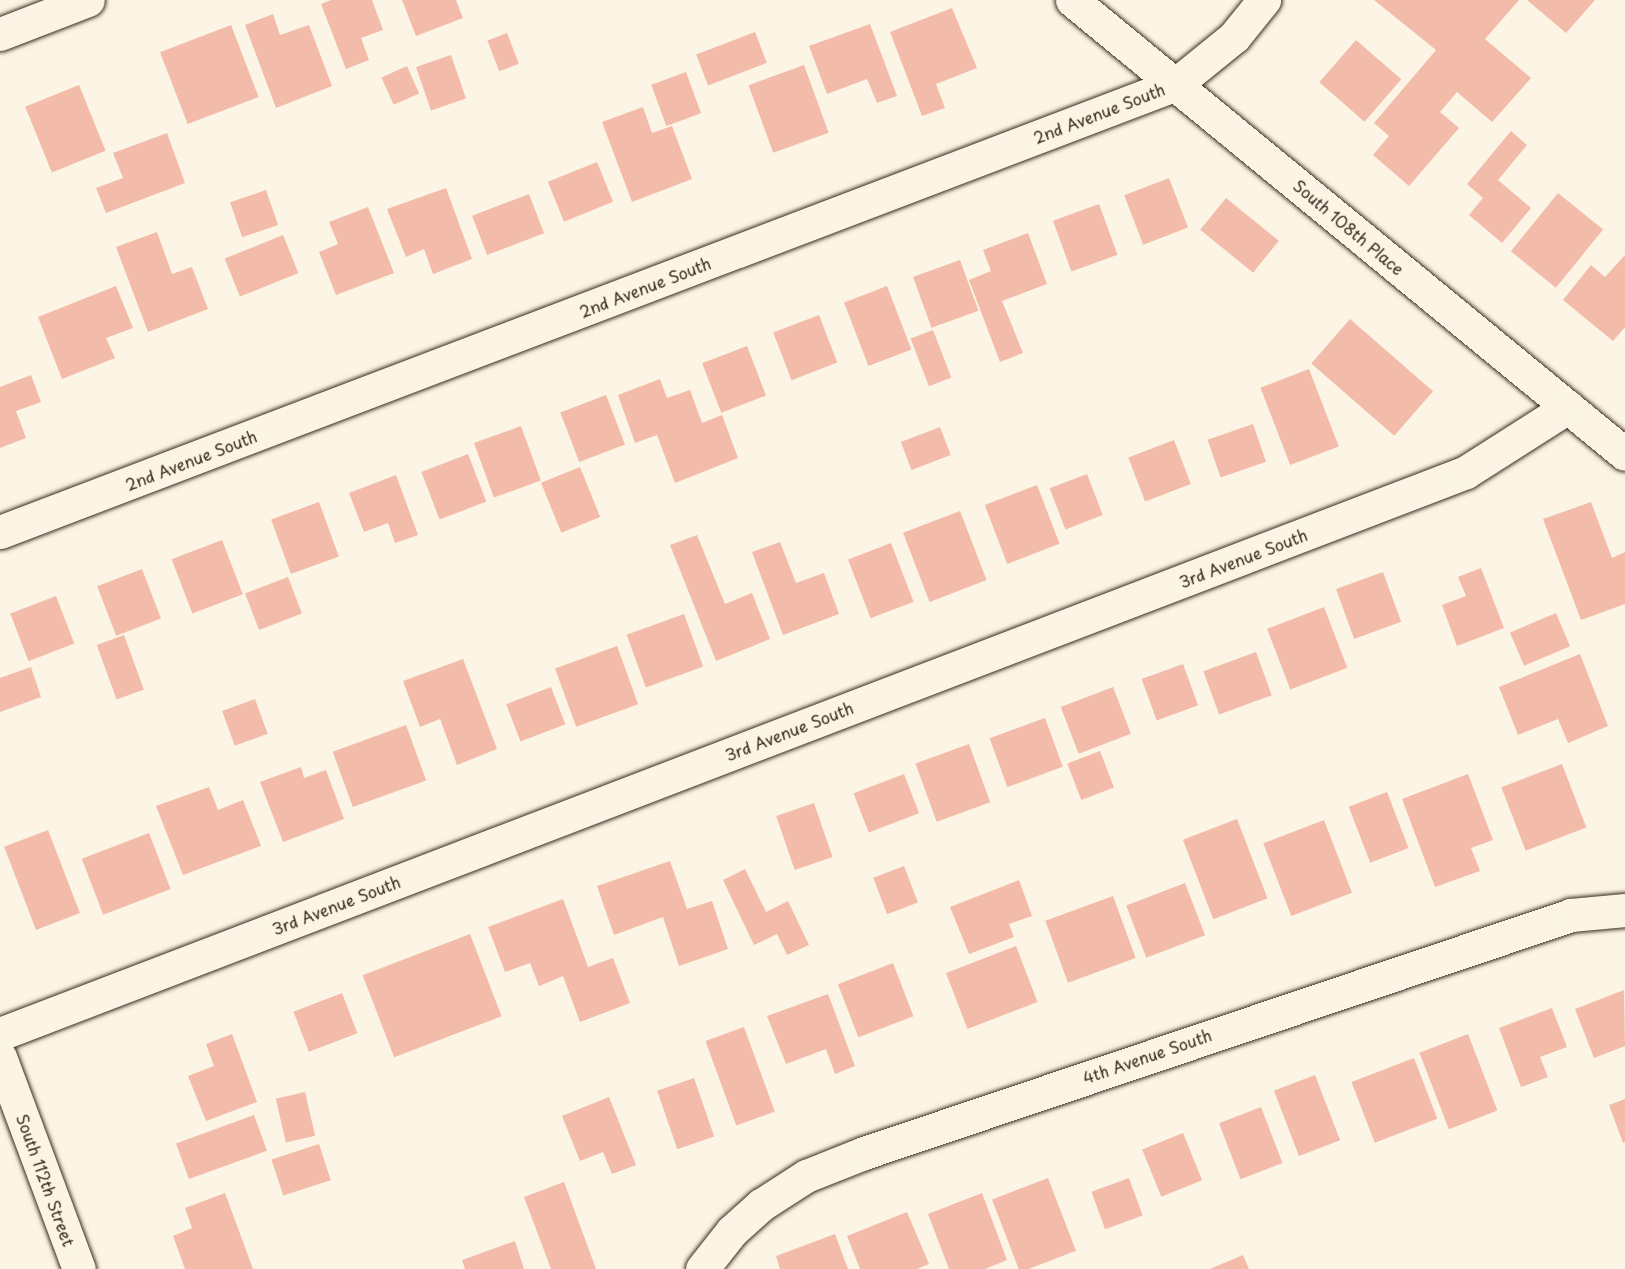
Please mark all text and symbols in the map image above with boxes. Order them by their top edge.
street label: 2nd Avenue South [1030,79,1168,147]
street label: South 108th Place [1289,175,1409,279]
street label: 2nd Avenue South [576,253,714,321]
street label: 2nd Avenue South [122,426,260,494]
street label: 3rd Avenue South [1176,525,1310,591]
street label: 3rd Avenue South [722,698,856,764]
street label: 3rd Avenue South [269,872,403,938]
street label: 4th Avenue South [1080,1025,1214,1087]
street label: South 112th Street [13,1110,79,1250]

